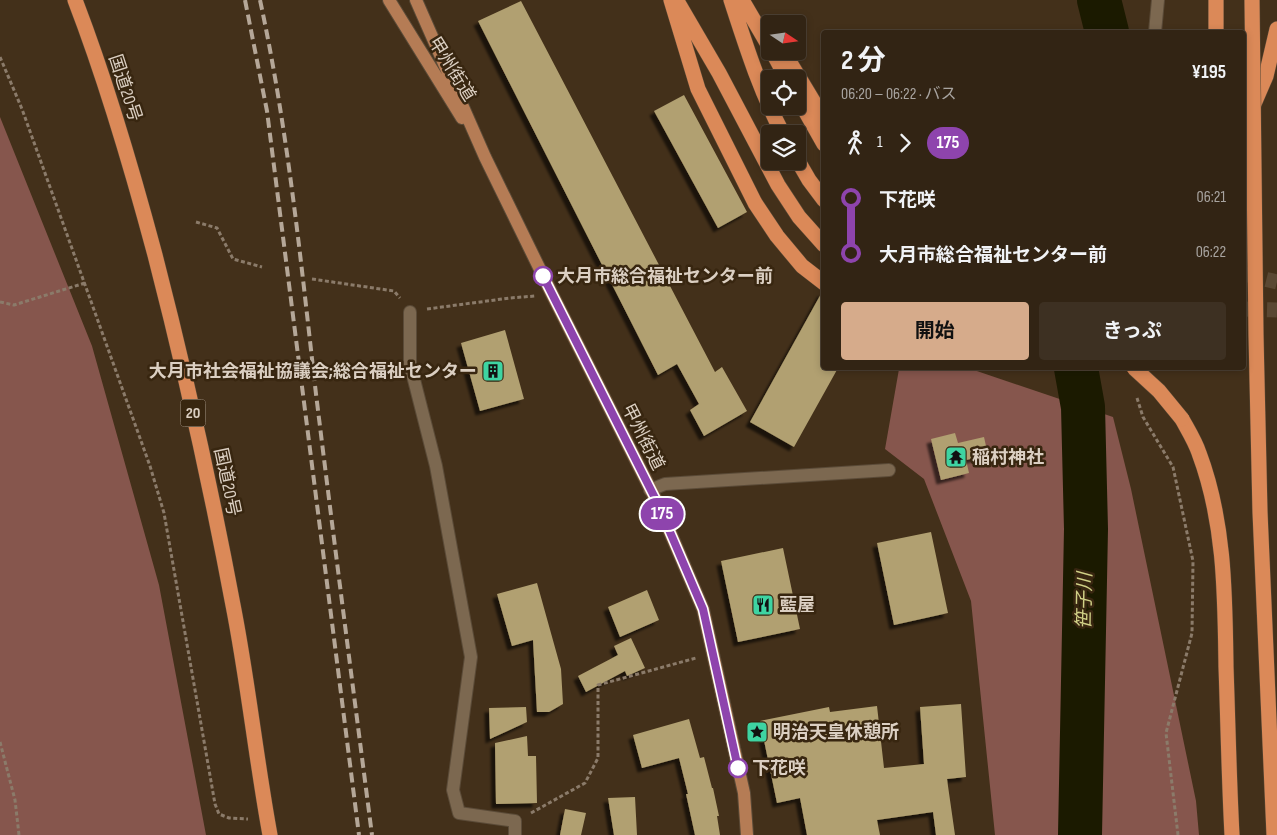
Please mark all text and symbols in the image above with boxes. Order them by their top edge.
north arrow [761,15,806,60]
map controls [761,15,806,170]
street label: 甲州街道 [424,33,480,105]
text: 2 分 [841,44,886,77]
street label: 国道20号 [104,52,146,124]
text: ¥195 [1191,61,1226,84]
button: locate [761,70,806,115]
text: 06:20 – 06:22 · バス [841,85,957,104]
button: layers [761,125,806,170]
icon: walk [841,129,869,157]
icon: forward [891,129,919,157]
text: 175 [937,132,959,153]
text: 1 [877,133,883,152]
text: 06:21 [1197,188,1226,207]
text: 下花咲 [879,189,936,212]
text: 06:22 [1196,243,1226,262]
text: 大月市総合福祉センター前 [879,244,1107,267]
marker: 大月市総合福祉センター前 [533,266,553,286]
place label: 大月市総合福祉センター前 [557,266,773,287]
button: 開始 [841,302,1029,360]
button: きっぷ [1039,302,1226,360]
building icon: 大月市社会福祉協議会;総合福祉センター [481,359,505,383]
place label: 大月市社会福祉協議会;総合福祉センター [149,361,477,382]
road number: 20 [180,399,206,426]
street label: 甲州街道 [617,400,669,474]
temple icon: 稲村神社 [944,445,968,469]
street label: 国道20号 [210,446,244,518]
place label: 稲村神社 [972,447,1044,468]
line badge: 175 [633,498,691,530]
text: 175 [651,503,673,524]
water label: 笹子川 [1073,570,1097,630]
restaurant icon: 藍屋 [751,593,775,617]
place label: 藍屋 [779,595,815,616]
place icon: 明治天皇休憩所 [745,720,769,744]
place label: 明治天皇休憩所 [773,722,899,743]
marker: 下花咲 [728,758,748,778]
place label: 下花咲 [752,758,806,779]

